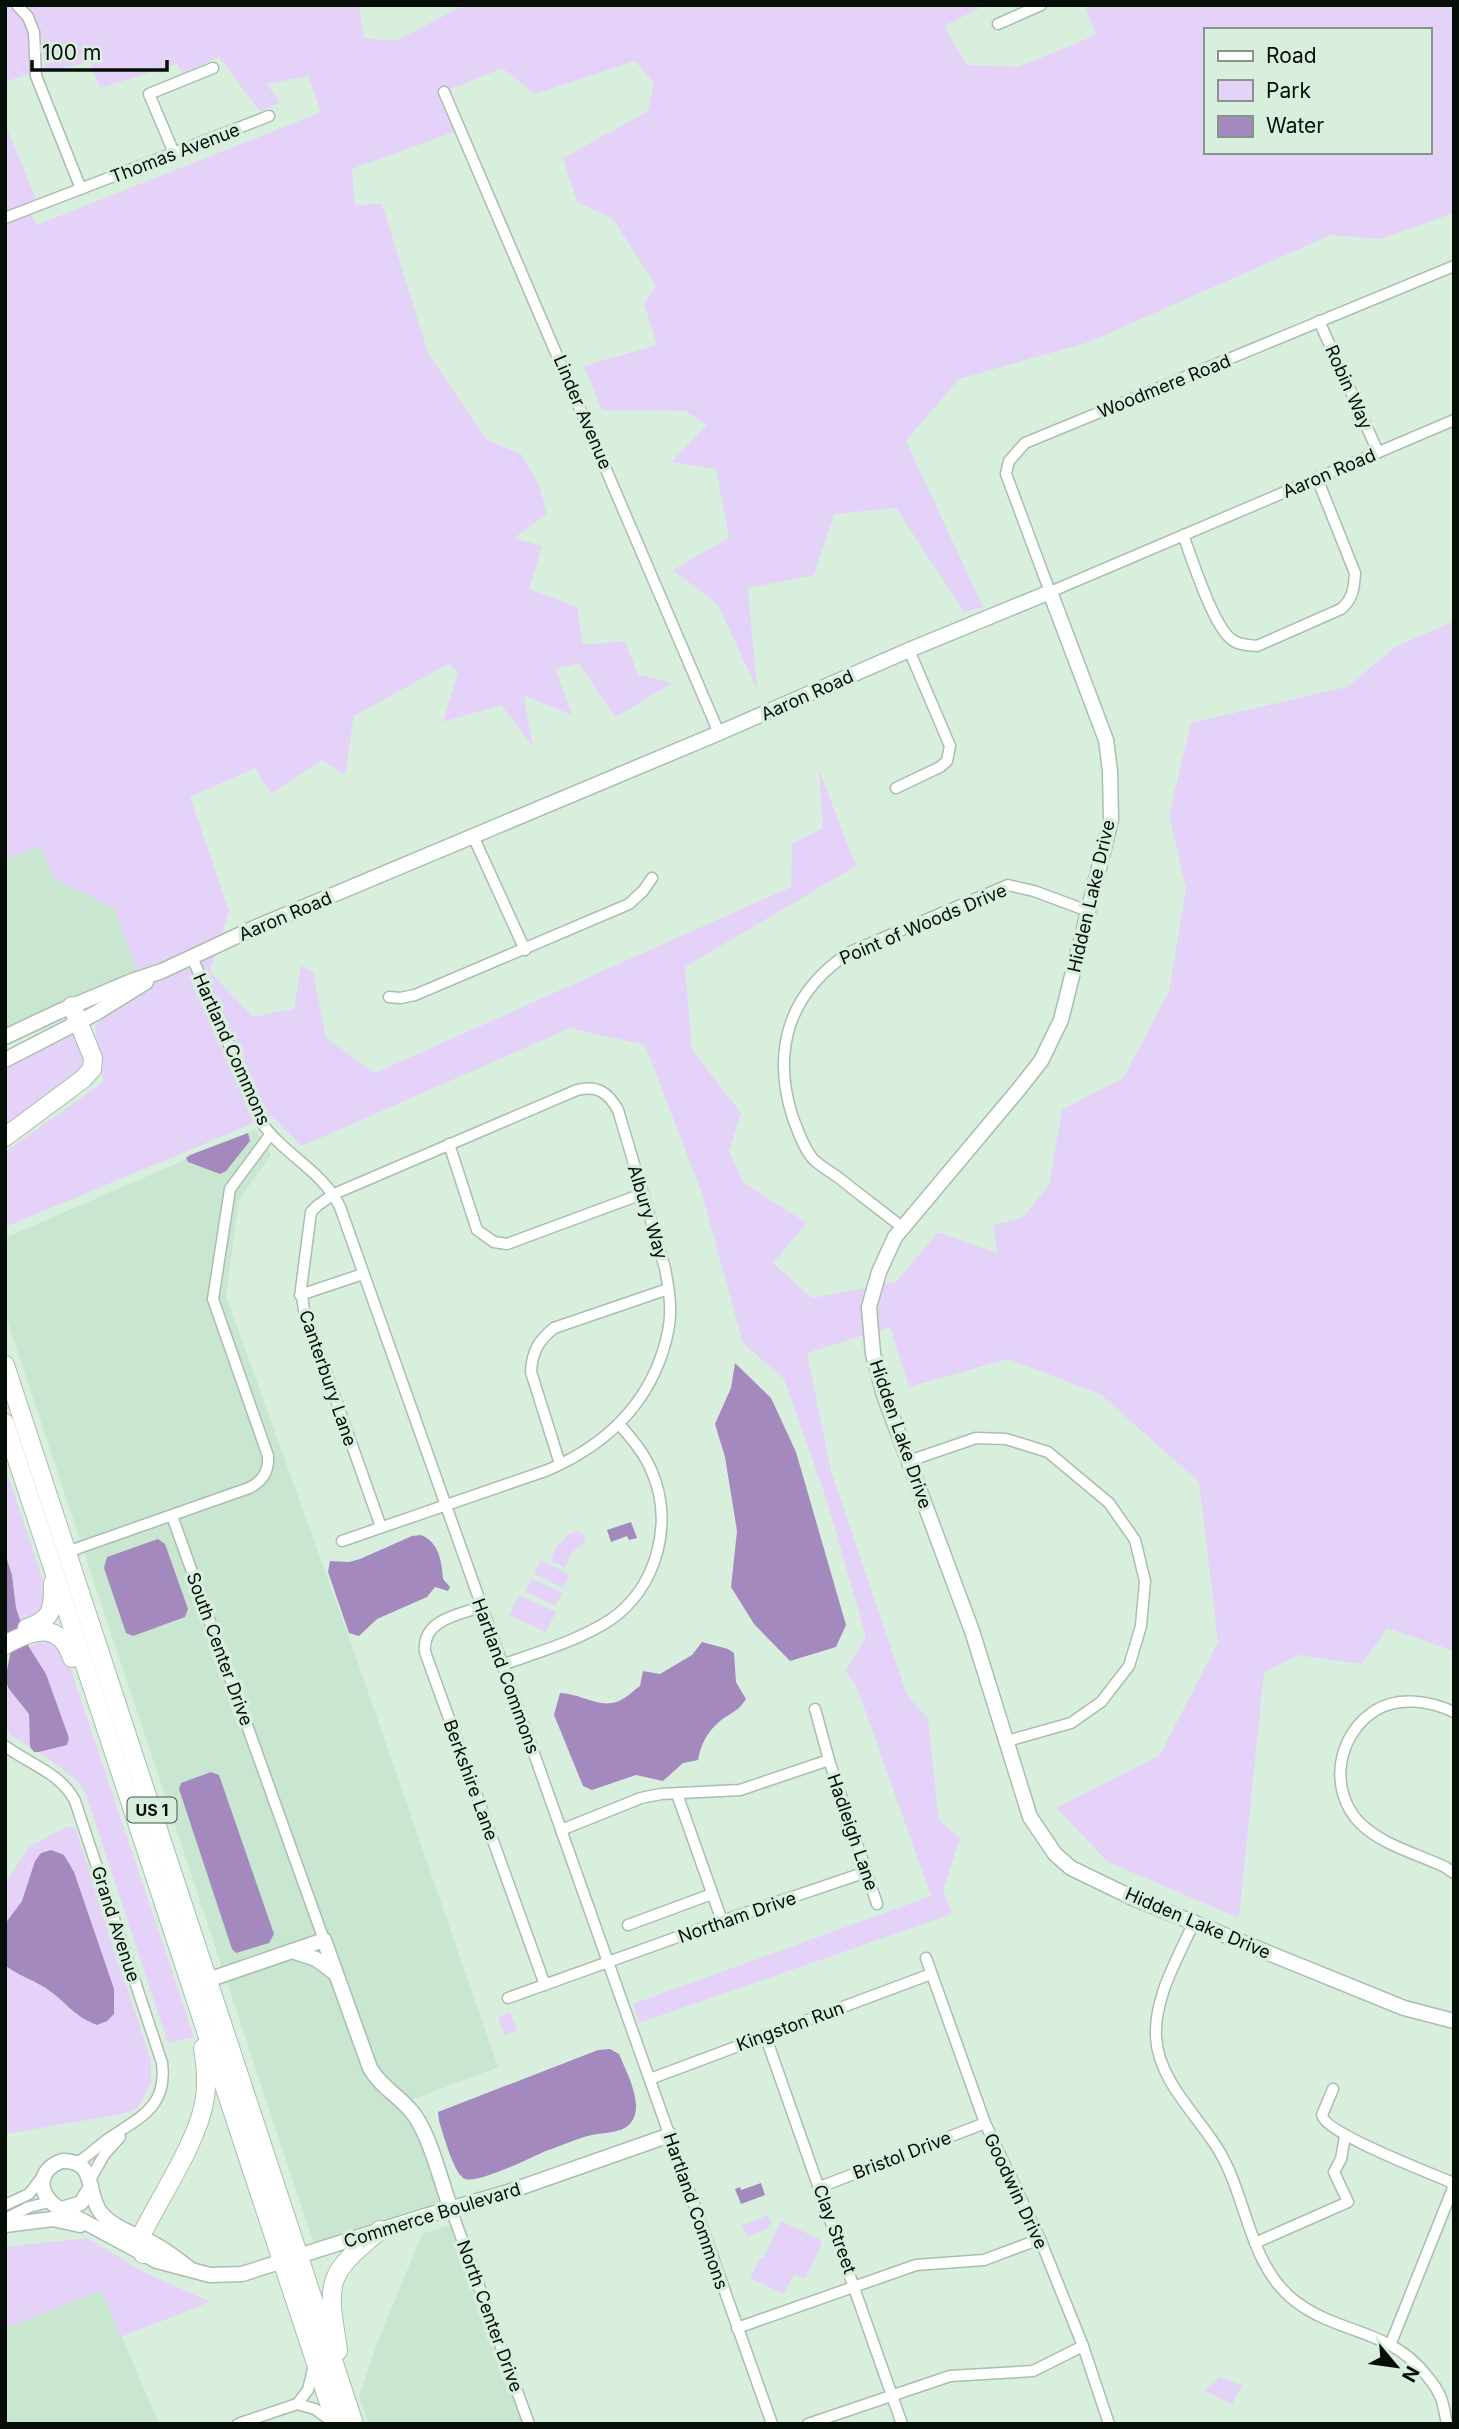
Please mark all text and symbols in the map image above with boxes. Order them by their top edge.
scale bar [32,28,166,72]
legend [1204,28,1431,154]
text: 100 m [42,40,101,65]
text: Road [1266,43,1317,68]
text: Park [1266,78,1311,103]
text: Water [1266,113,1324,138]
street label: Thomas Avenue [107,119,243,187]
street label: Robin Way [1321,342,1377,432]
street label: Woodmere Road [1095,350,1233,422]
street label: Linder Avenue [550,352,616,472]
street label: Aaron Road [1279,444,1379,502]
street label: Aaron Road [758,665,856,725]
street label: Hidden Lake Drive [1063,818,1119,974]
street label: Point of Woods Drive [836,879,1010,969]
street label: Aaron Road [235,887,335,945]
street label: Hartland Commons [189,970,275,1128]
street label: Albury Way [624,1162,672,1262]
street label: Canterbury Lane [295,1307,361,1449]
street label: Hidden Lake Drive [866,1357,936,1511]
street label: South Center Drive [183,1569,257,1729]
street label: Hartland Commons [468,1595,544,1757]
street label: Berkshire Lane [439,1717,503,1843]
street label: Hadleigh Lane [823,1771,883,1893]
road number: US 1 [128,1798,176,1822]
street label: Grand Avenue [87,1864,145,1984]
street label: Hidden Lake Drive [1122,1883,1274,1963]
street label: Northam Drive [675,1887,799,1947]
street label: Kingston Run [733,1997,847,2055]
street label: Bristol Drive [850,2127,954,2183]
street label: Hartland Commons [659,2130,733,2292]
street label: Goodwin Drive [980,2130,1052,2252]
street label: Commerce Boulevard [341,2178,523,2252]
street label: Clay Street [809,2182,861,2277]
street label: North Center Drive [453,2237,527,2395]
north arrow [1361,2331,1431,2401]
text: N [1397,2362,1424,2386]

